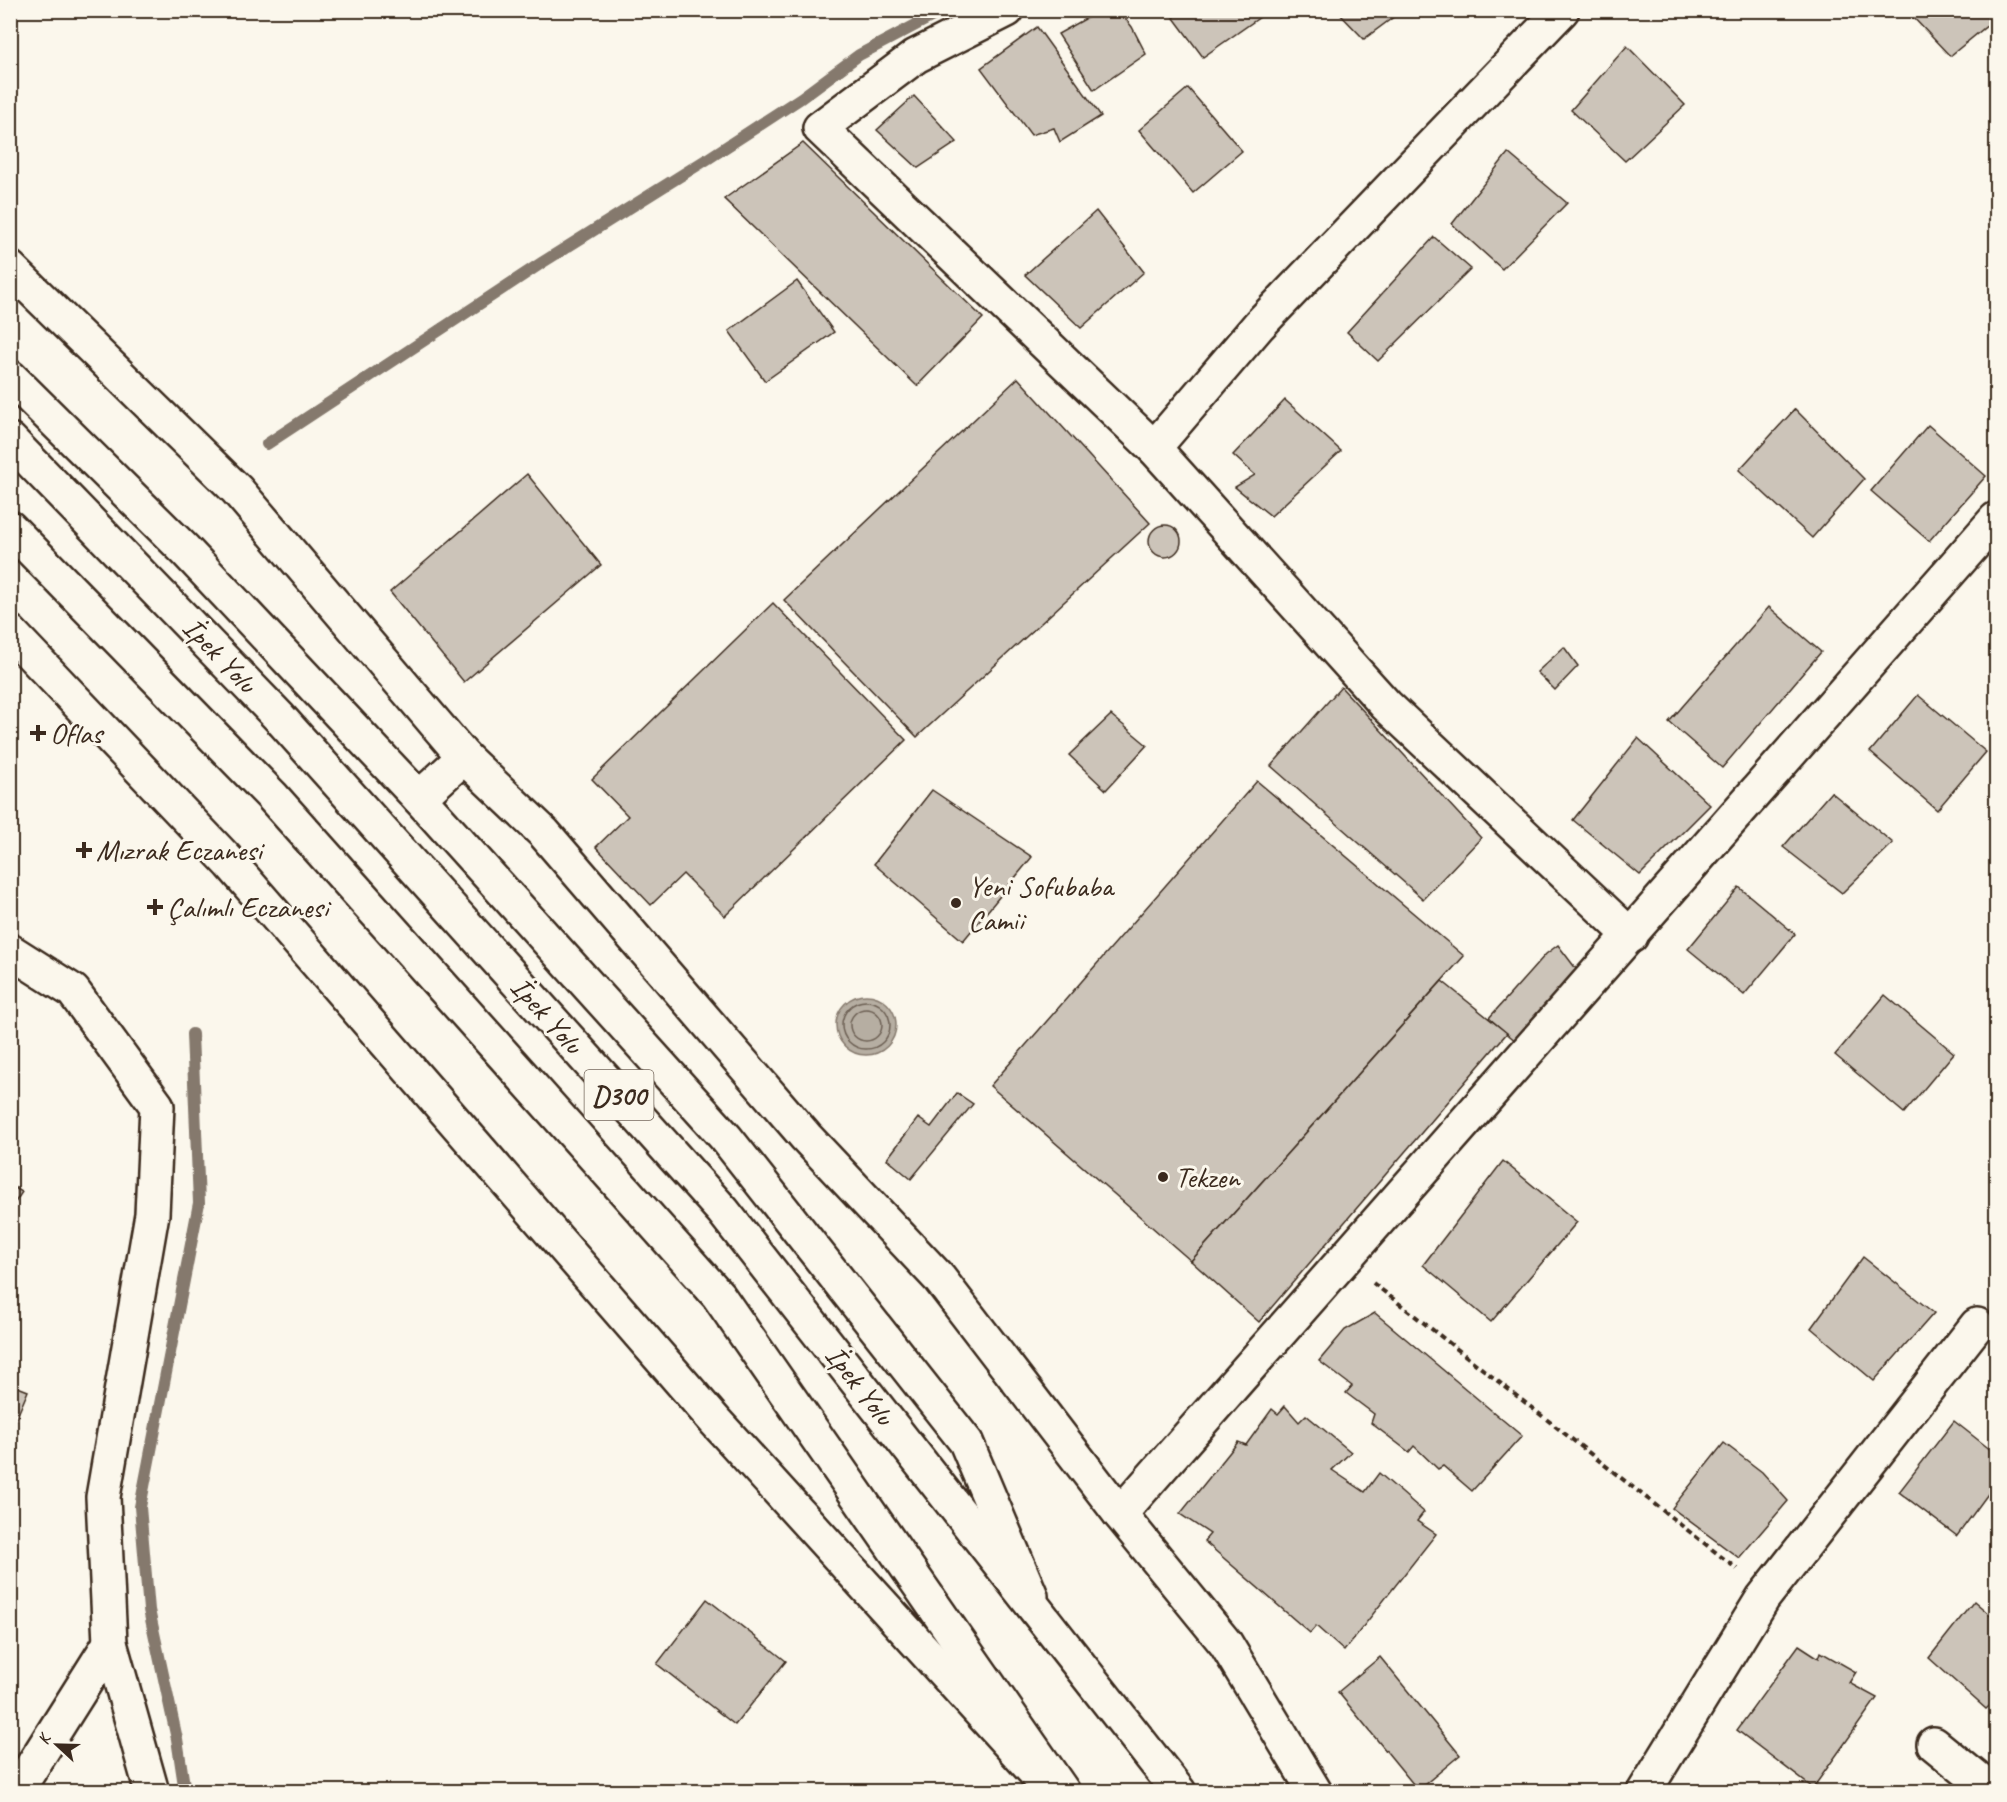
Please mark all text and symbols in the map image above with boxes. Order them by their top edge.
street label: İpek Yolu [175,609,267,702]
place label: Oflas [50,714,105,752]
marker: Oflas [31,726,45,740]
place label: Mızrak Eczanesi [96,831,265,869]
marker: Mızrak Eczanesi [77,843,91,857]
place label: Yeni Sofubaba Camii [968,867,1116,939]
place label: Çalımlı Eczanesi [167,888,332,926]
marker: Yeni Sofubaba Camii [949,896,963,910]
marker: Çalımlı Eczanesi [148,900,162,914]
street label: İpek Yolu [502,968,593,1063]
road number: D300 [584,1070,654,1120]
place label: Tekzen [1175,1158,1241,1196]
marker: Tekzen [1156,1170,1170,1184]
street label: İpek Yolu [817,1337,904,1434]
north arrow [27,1715,87,1775]
text: K [33,1729,56,1747]

